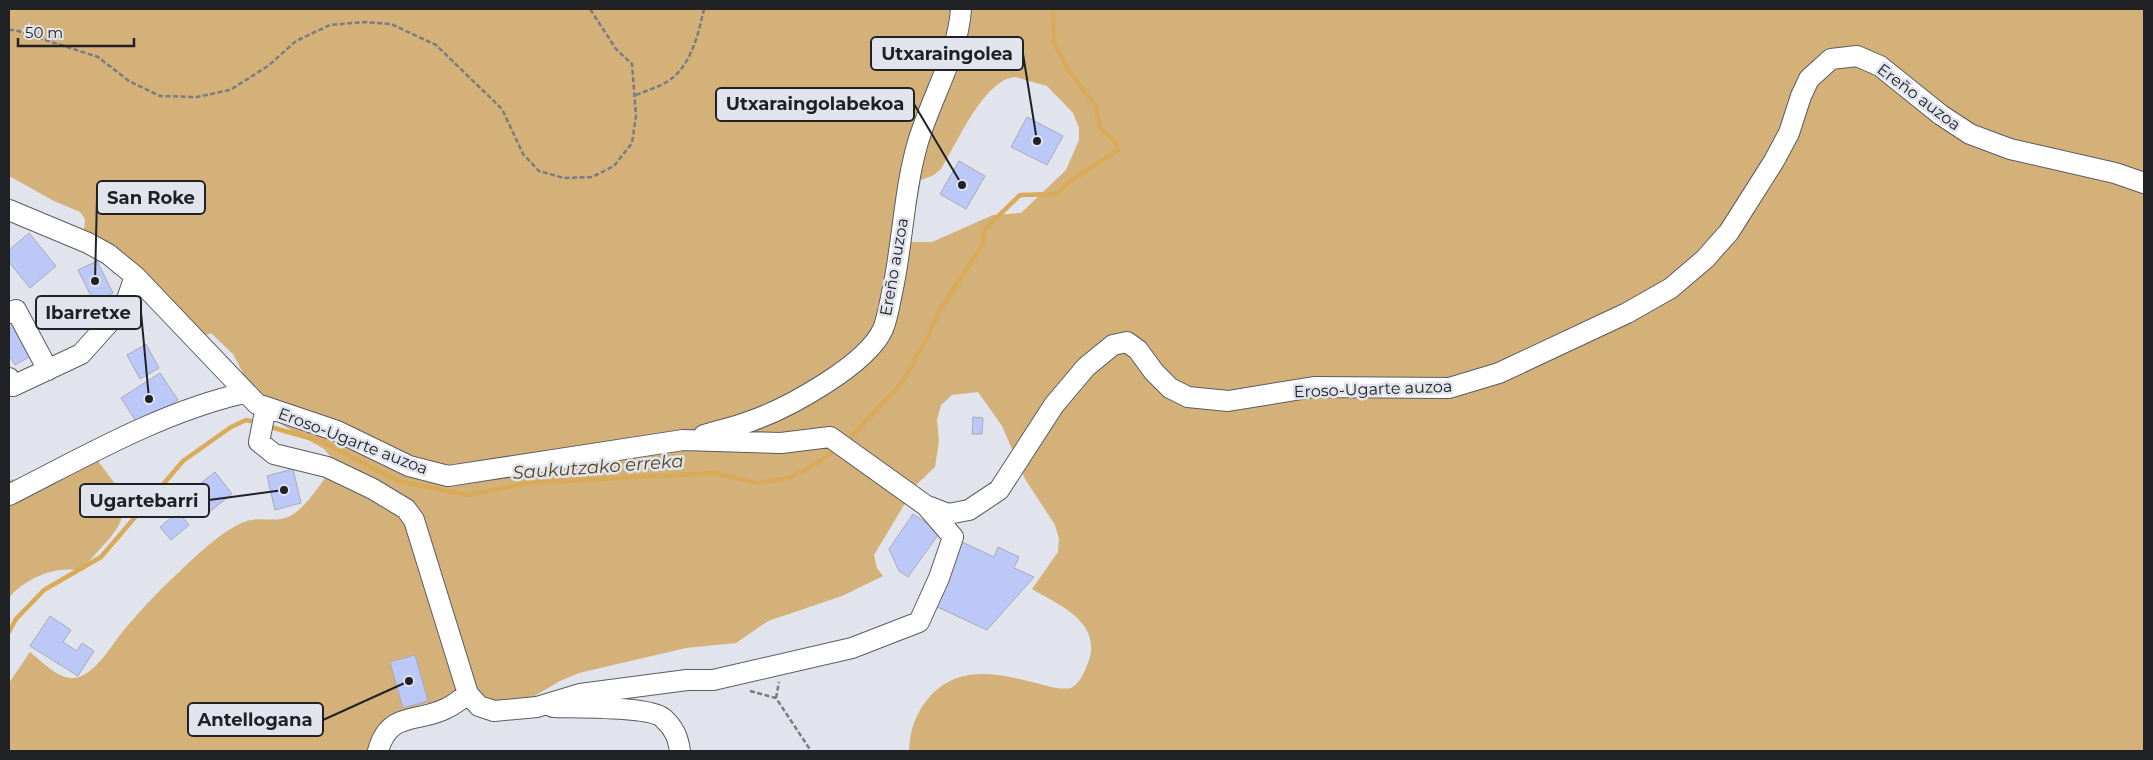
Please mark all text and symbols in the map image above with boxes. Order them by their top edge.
scale bar [18,15,134,47]
text: 50 m [25,23,63,42]
callout: Utxaraingolea [871,37,1023,70]
text: Utxaraingolea [881,43,1013,65]
street label: Ereño auzoa [1874,60,1964,134]
callout: Utxaraingolabekoa [716,88,914,121]
text: Utxaraingolabekoa [726,93,904,115]
callout: San Roke [97,181,205,214]
text: San Roke [107,187,195,209]
street label: Ereño auzoa [876,216,912,318]
callout: Ibarretxe [36,296,141,329]
text: Ibarretxe [45,302,131,324]
street label: Eroso-Ugarte auzoa [1293,377,1453,401]
street label: Eroso-Ugarte auzoa [276,404,430,478]
water label: Saukutzako erreka [512,450,684,484]
callout: Ugartebarri [80,484,209,517]
text: Ugartebarri [90,490,198,512]
callout: Antellogana [188,703,323,736]
text: Antellogana [197,709,313,731]

